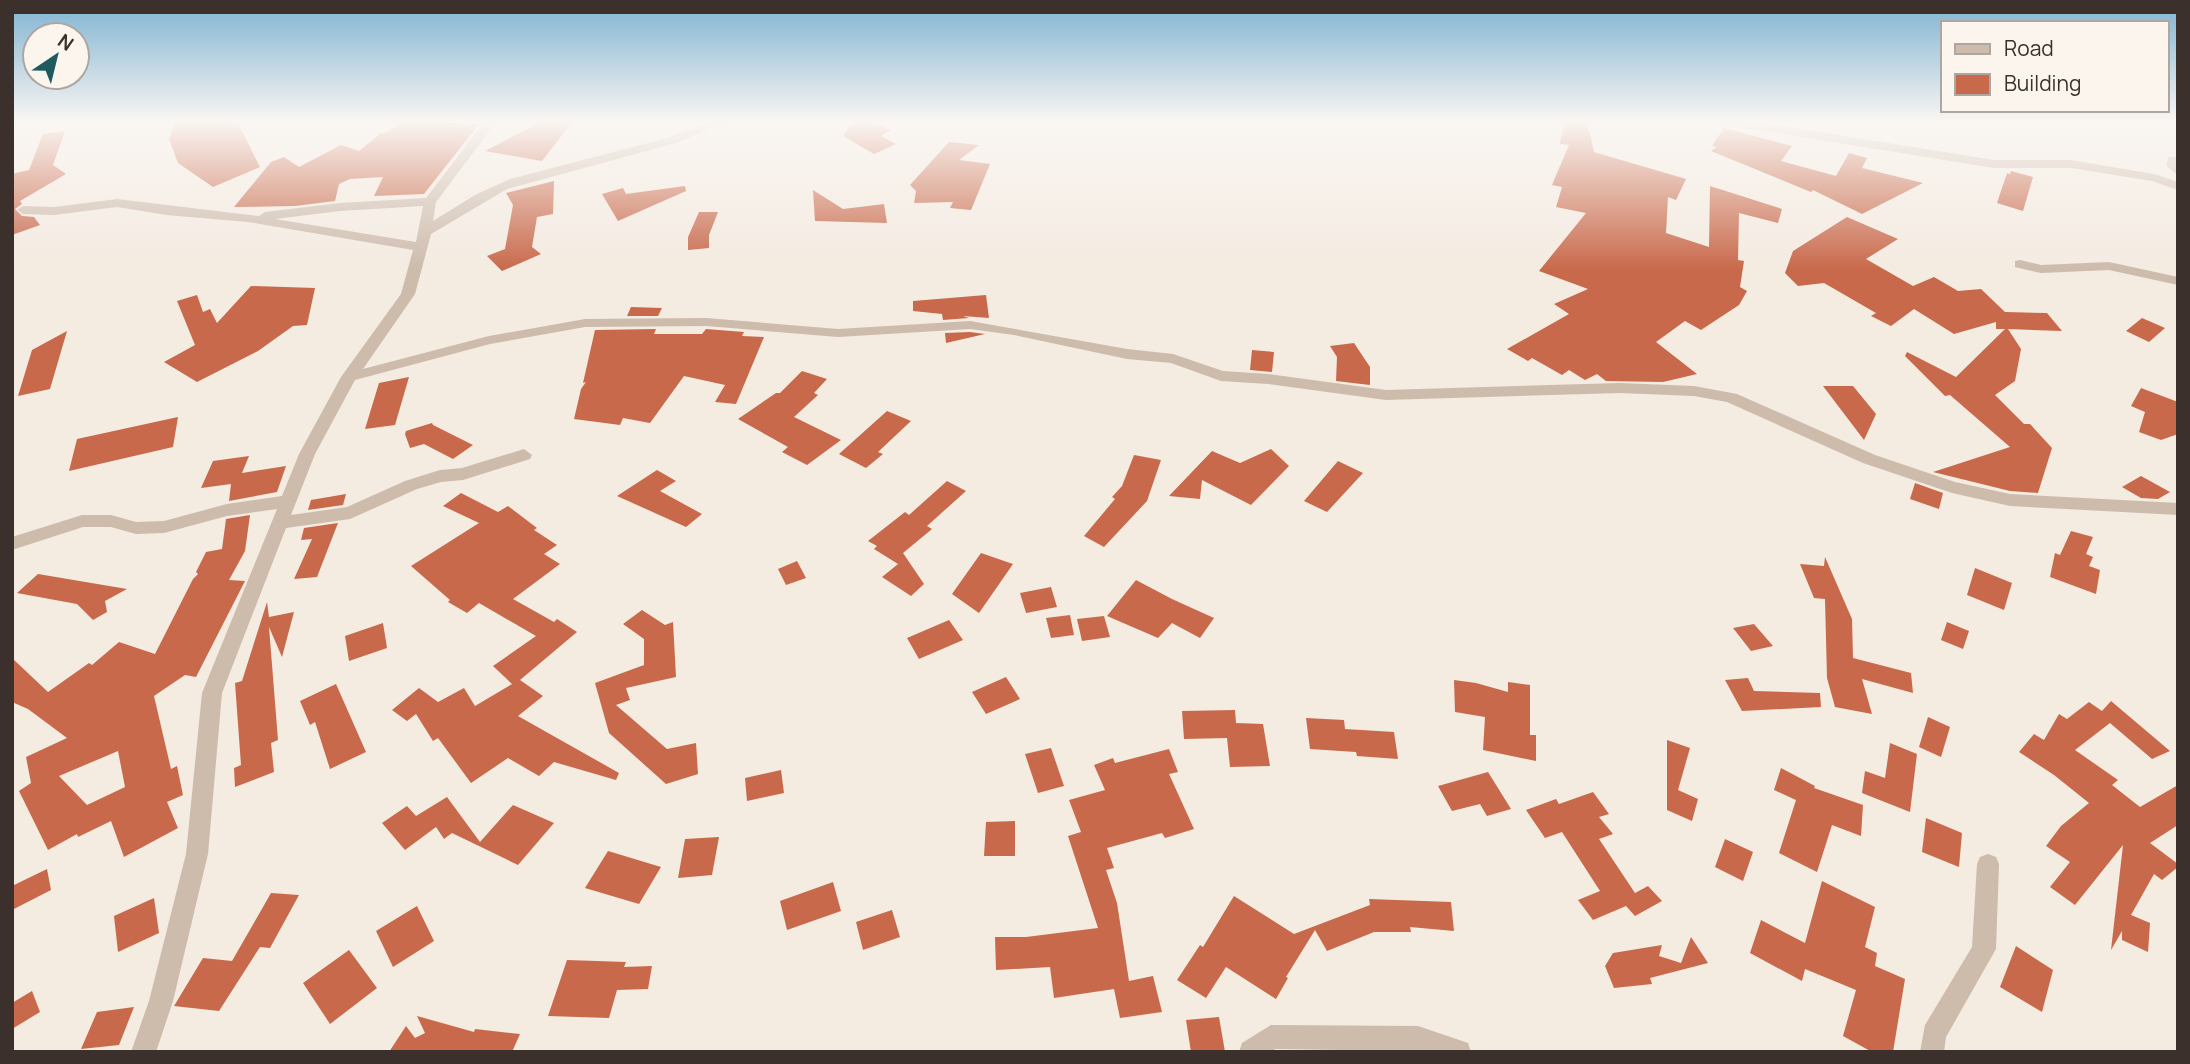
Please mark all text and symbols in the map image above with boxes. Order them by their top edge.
north arrow [21,21,91,91]
legend [1941,21,2169,112]
text: N [53,28,79,57]
text: Road [2004,34,2054,62]
text: Building [2004,69,2081,97]

